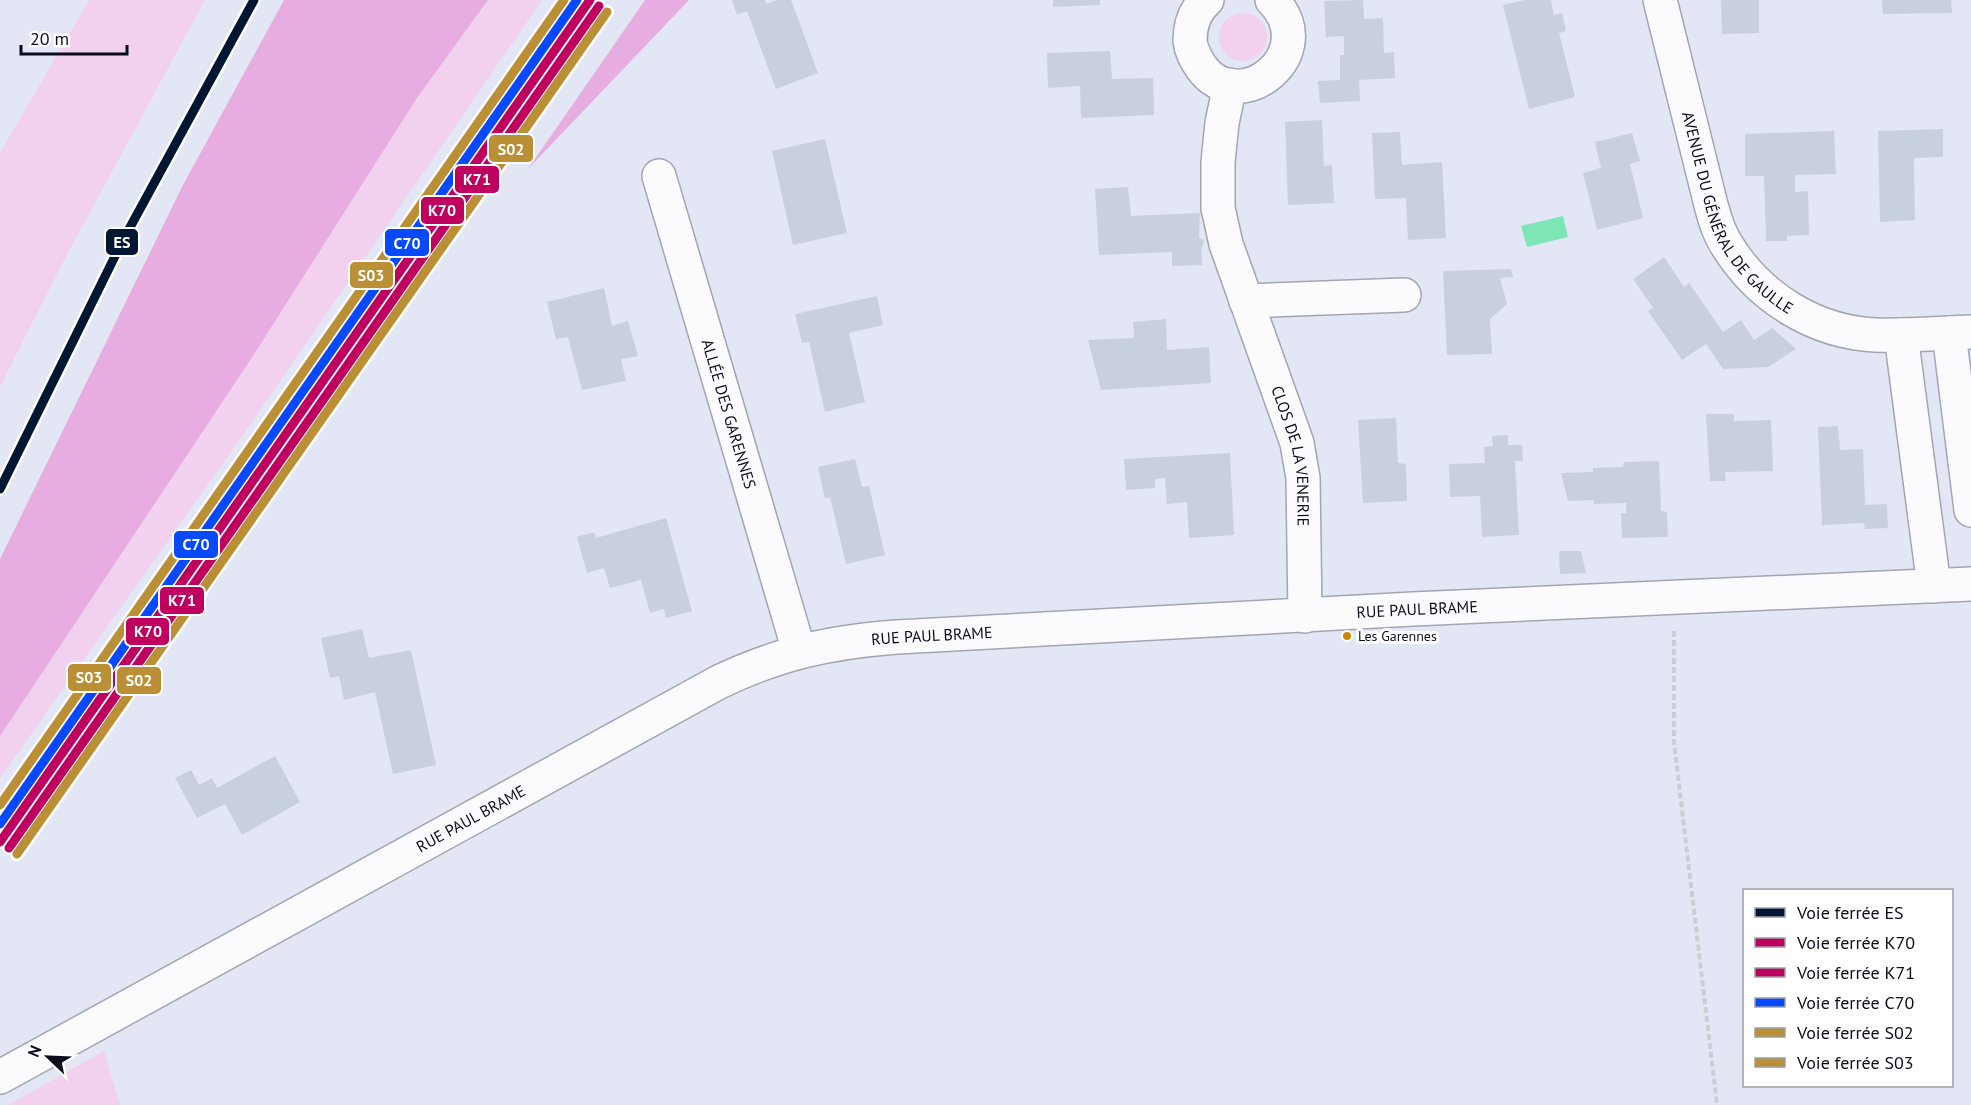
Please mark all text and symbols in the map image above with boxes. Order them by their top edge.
scale bar [21,18,128,56]
text: 20 m [30,27,69,50]
street label: AVENUE DU GÉNÉRAL DE GAULLE [1678,109,1797,318]
line badge: S02 [488,134,534,163]
text: S02 [498,139,524,159]
line badge: K71 [454,165,500,194]
text: K71 [463,169,491,189]
line badge: K70 [420,196,465,225]
text: K70 [428,200,456,220]
line badge: ES [105,228,139,256]
line badge: C70 [384,228,430,257]
text: ES [114,232,130,252]
text: C70 [393,233,421,253]
line badge: S03 [349,261,394,289]
text: S03 [358,265,384,285]
street label: ALLÉE DES GARENNES [698,337,761,491]
street label: CLOS DE LA VENERIE [1267,383,1314,526]
line badge: C70 [173,530,219,559]
text: C70 [182,534,210,554]
line badge: K71 [159,586,205,615]
text: K71 [168,590,196,610]
street label: RUE PAUL BRAME [1356,596,1478,622]
line badge: K70 [125,617,170,646]
text: K70 [134,621,162,641]
street label: RUE PAUL BRAME [870,622,993,649]
place label: Les Garennes [1358,627,1437,645]
marker: Les Garennes [1341,630,1353,642]
line badge: S03 [67,663,112,692]
line badge: S02 [116,666,162,695]
text: S03 [76,667,102,687]
text: S02 [126,670,152,690]
street label: RUE PAUL BRAME [413,780,529,856]
legend [1743,889,1953,1087]
text: Voie ferrée ES [1796,901,1904,924]
text: Voie ferrée K70 [1796,931,1915,954]
text: Voie ferrée K71 [1796,961,1915,984]
text: Voie ferrée C70 [1796,991,1915,1014]
text: Voie ferrée S02 [1796,1021,1914,1044]
north arrow [18,1027,78,1087]
text: N [23,1042,45,1060]
text: Voie ferrée S03 [1796,1051,1914,1074]

